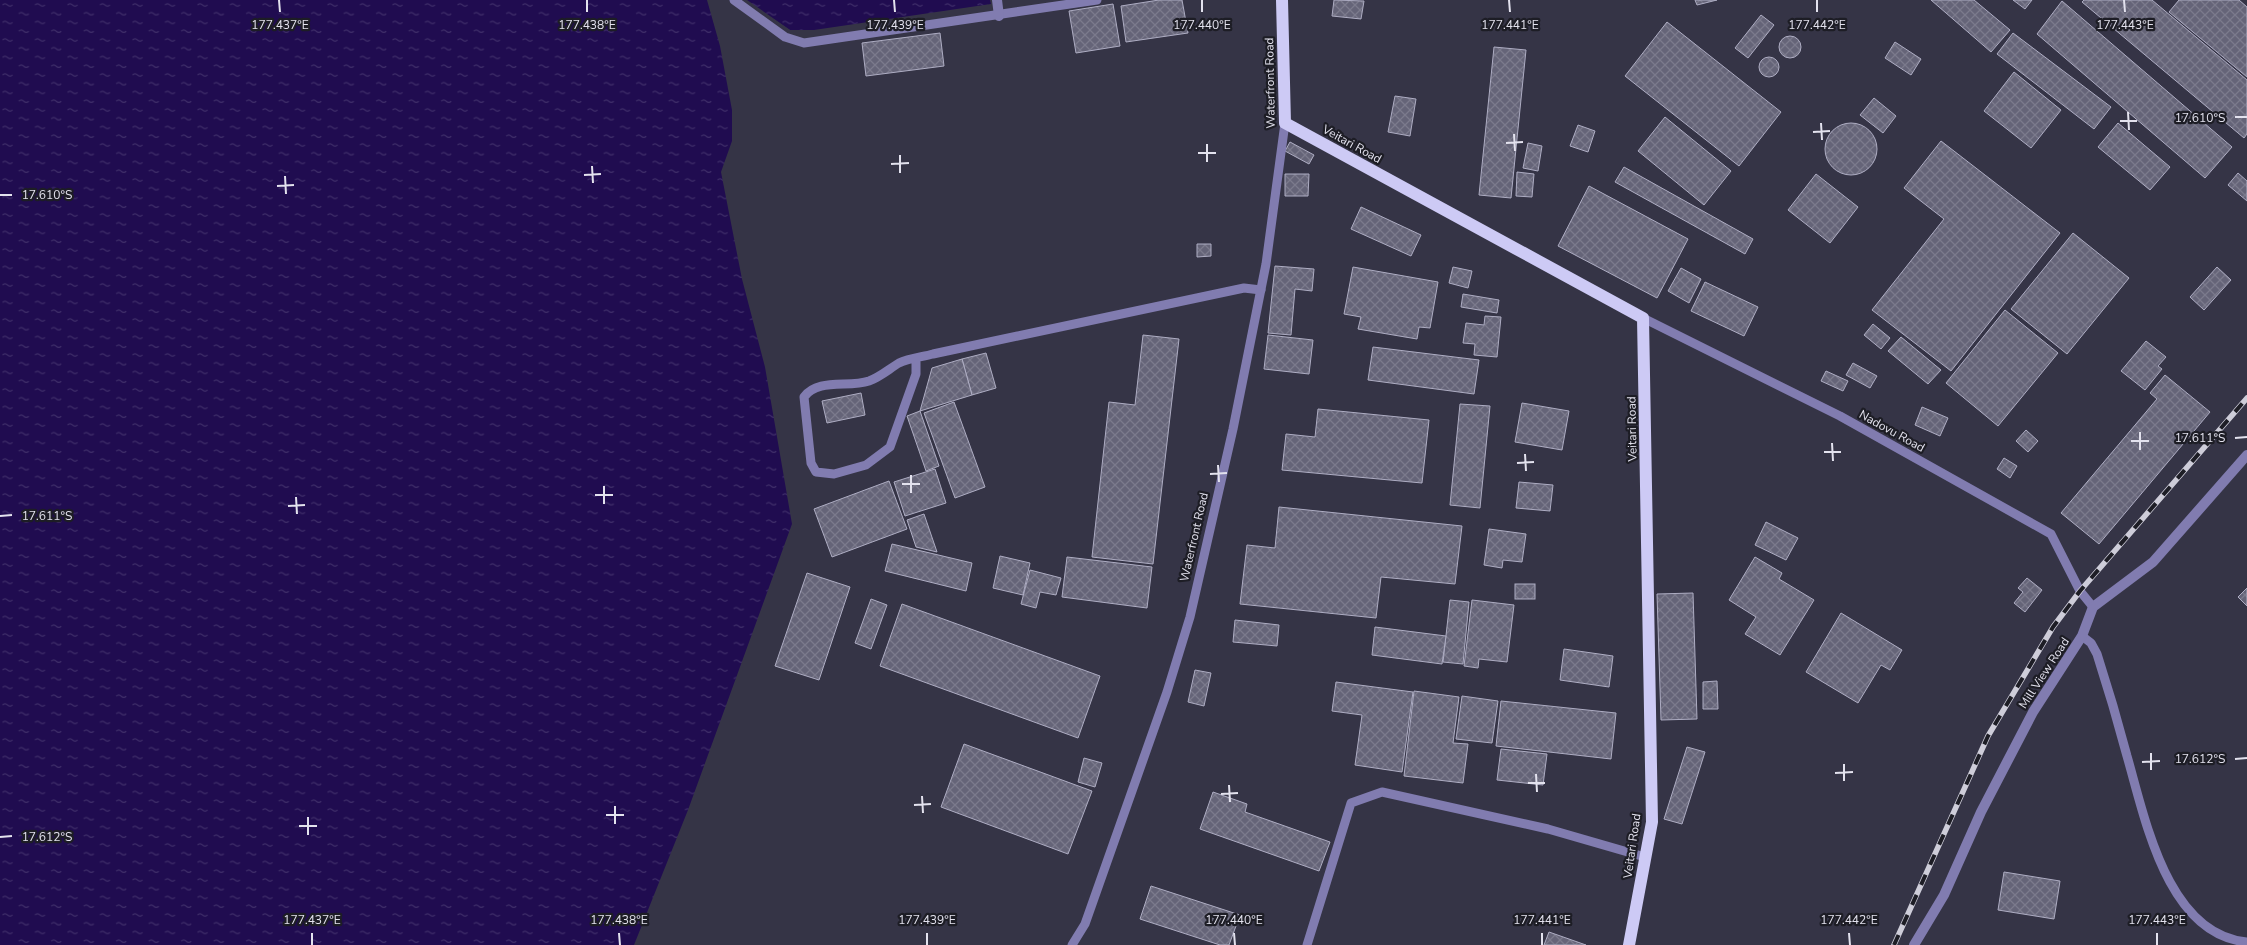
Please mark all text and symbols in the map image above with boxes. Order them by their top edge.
text: 177.437°E [251,17,309,33]
text: 177.438°E [558,17,616,33]
text: 177.439°E [866,17,924,33]
text: 177.440°E [1173,17,1231,33]
text: 177.441°E [1481,17,1539,33]
text: 177.442°E [1788,17,1846,33]
text: 177.443°E [2096,17,2154,33]
street label: Waterfront Road [1261,37,1279,129]
text: 17.610°S [2175,110,2225,126]
street label: Veitari Road [1319,121,1384,167]
text: 17.610°S [22,187,72,203]
street label: Veitari Road [1623,396,1641,463]
street label: Nadovu Road [1856,406,1928,456]
text: 17.611°S [2175,430,2225,446]
street label: Waterfront Road [1176,491,1212,583]
text: 17.611°S [22,508,72,524]
street label: Mill View Road [2015,634,2073,712]
text: 17.612°S [2175,751,2225,767]
street label: Veitari Road [1619,813,1644,880]
text: 17.612°S [22,829,72,845]
text: 177.437°E [283,912,341,928]
text: 177.438°E [590,912,648,928]
text: 177.439°E [898,912,956,928]
text: 177.440°E [1205,912,1263,928]
text: 177.441°E [1513,912,1571,928]
text: 177.442°E [1820,912,1878,928]
text: 177.443°E [2128,912,2186,928]

